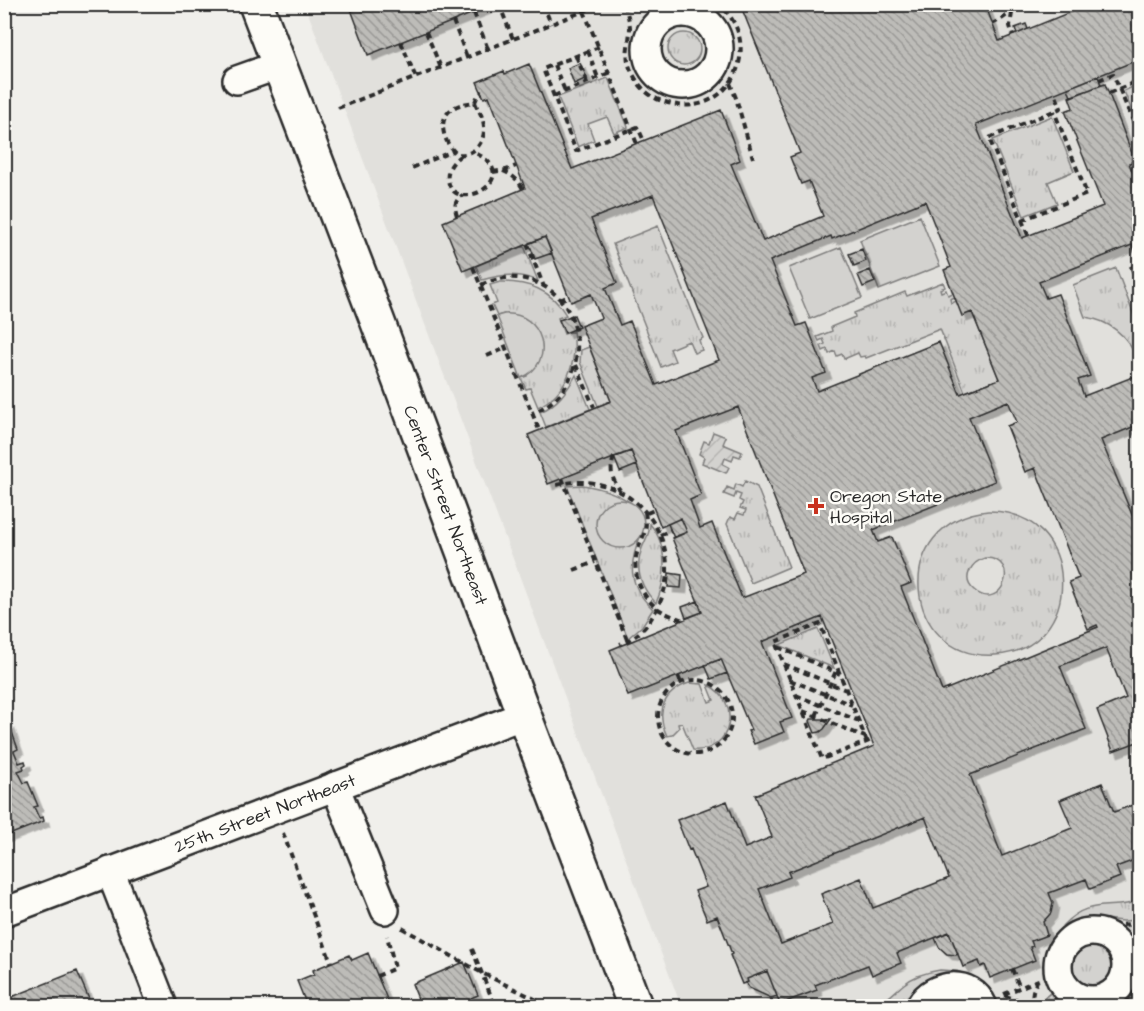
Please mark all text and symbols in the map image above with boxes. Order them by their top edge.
street label: Center Street Northeast [397,402,494,609]
place label: Oregon State Hospital [830,484,943,530]
marker: Oregon State Hospital [807,497,825,515]
street label: 25th Street Northeast [171,768,360,859]

